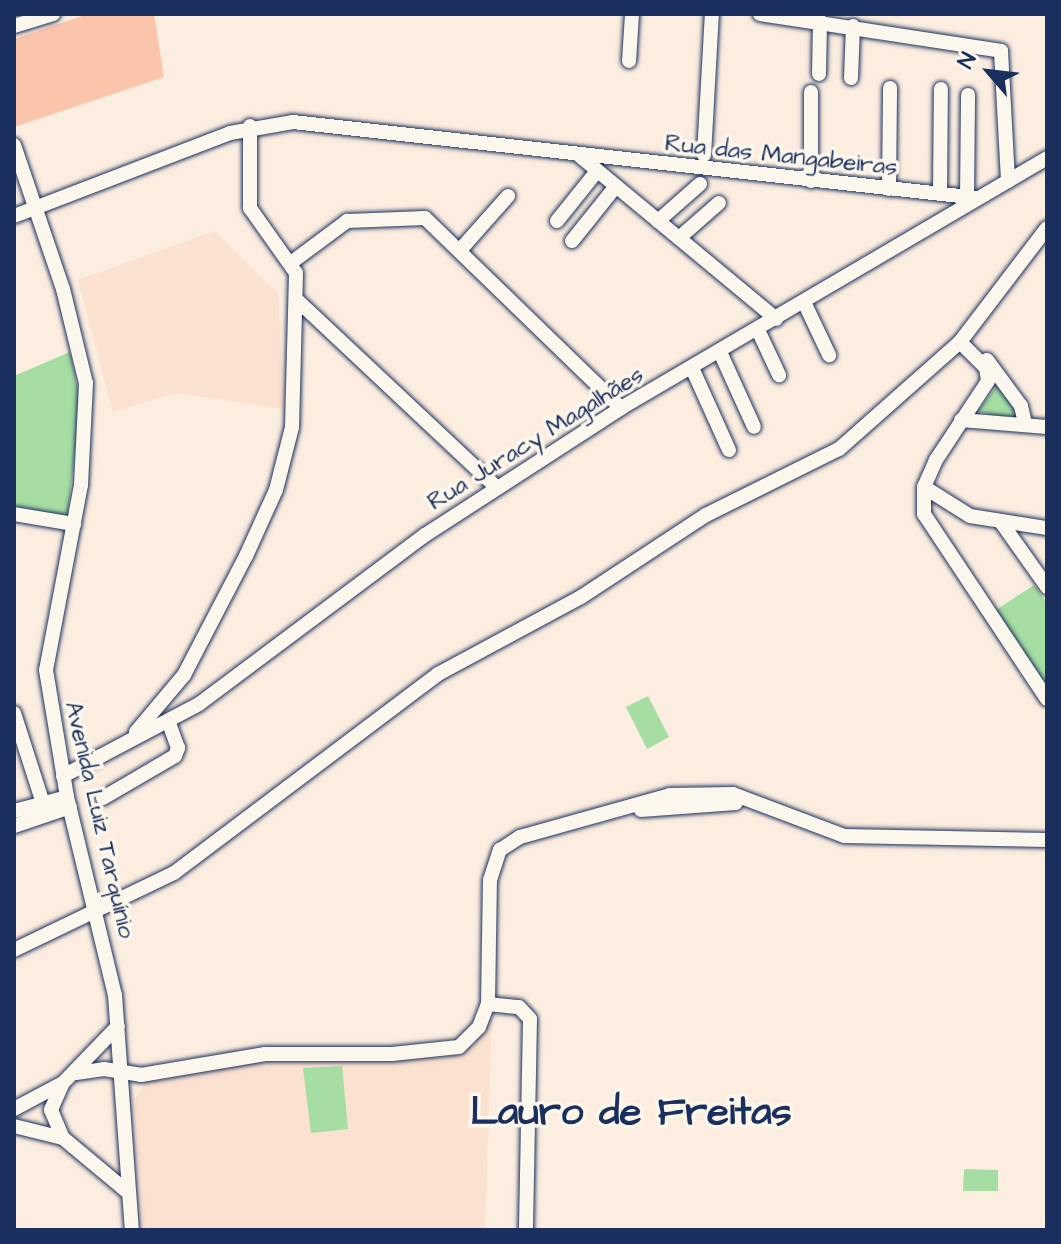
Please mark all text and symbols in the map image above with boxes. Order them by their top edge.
north arrow [949,32,1029,112]
text: N [950,47,984,74]
street label: Rua das Mangabeiras [663,129,899,183]
street label: Rua Juracy Magalhães [423,361,649,517]
street label: Avenida Luiz Tarquínio [58,699,140,941]
district label: Lauro de Freitas [470,1089,792,1137]

